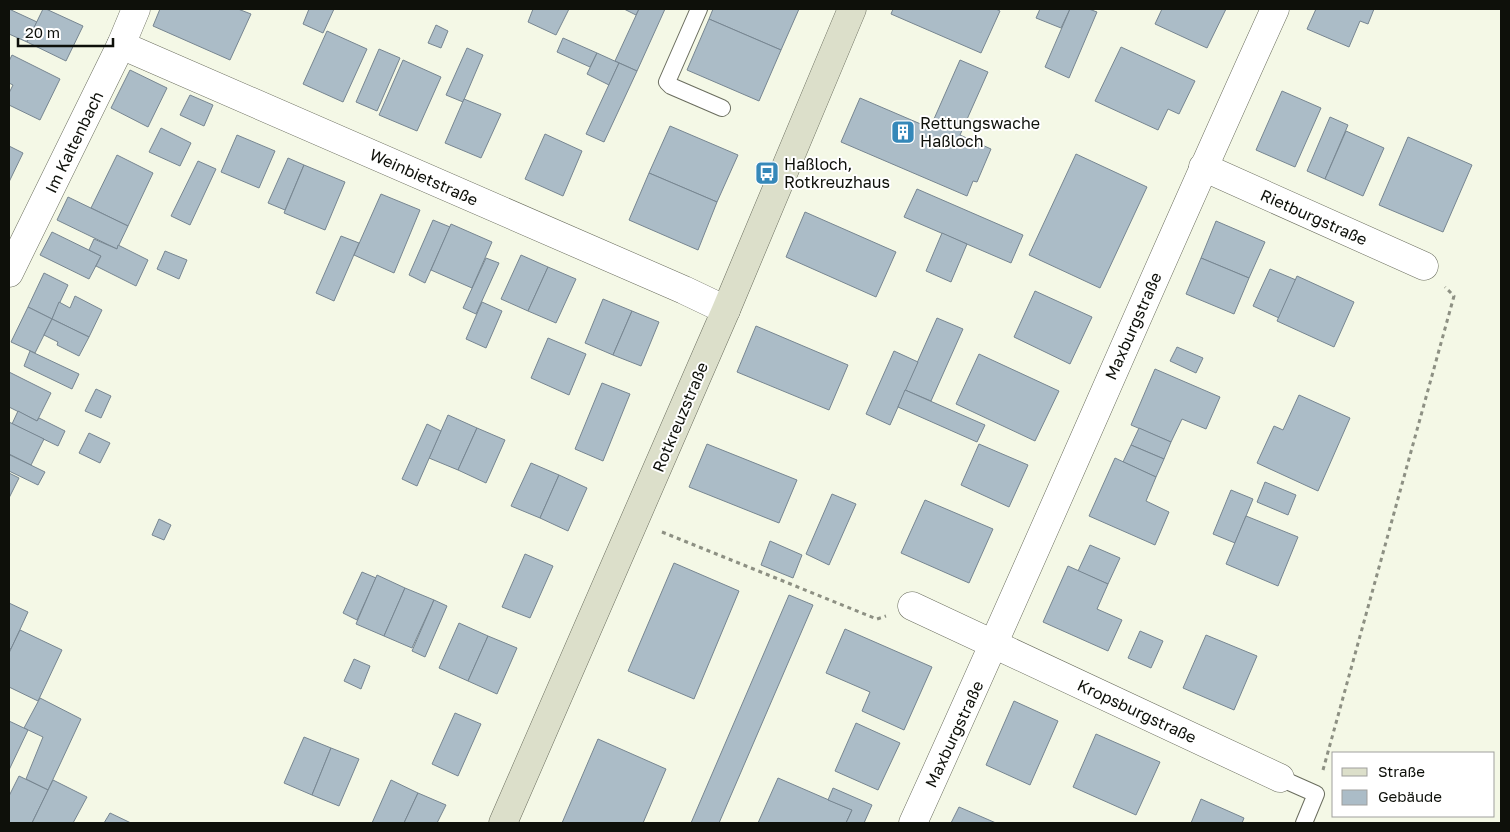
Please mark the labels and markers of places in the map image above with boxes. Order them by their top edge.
place label: Rettungswache Haßloch [920,113,1040,151]
building icon: Rettungswache Haßloch [890,119,916,145]
place label: Haßloch, Rotkreuzhaus [784,154,890,192]
bus stop icon: Haßloch, Rotkreuzhaus [754,160,780,186]

